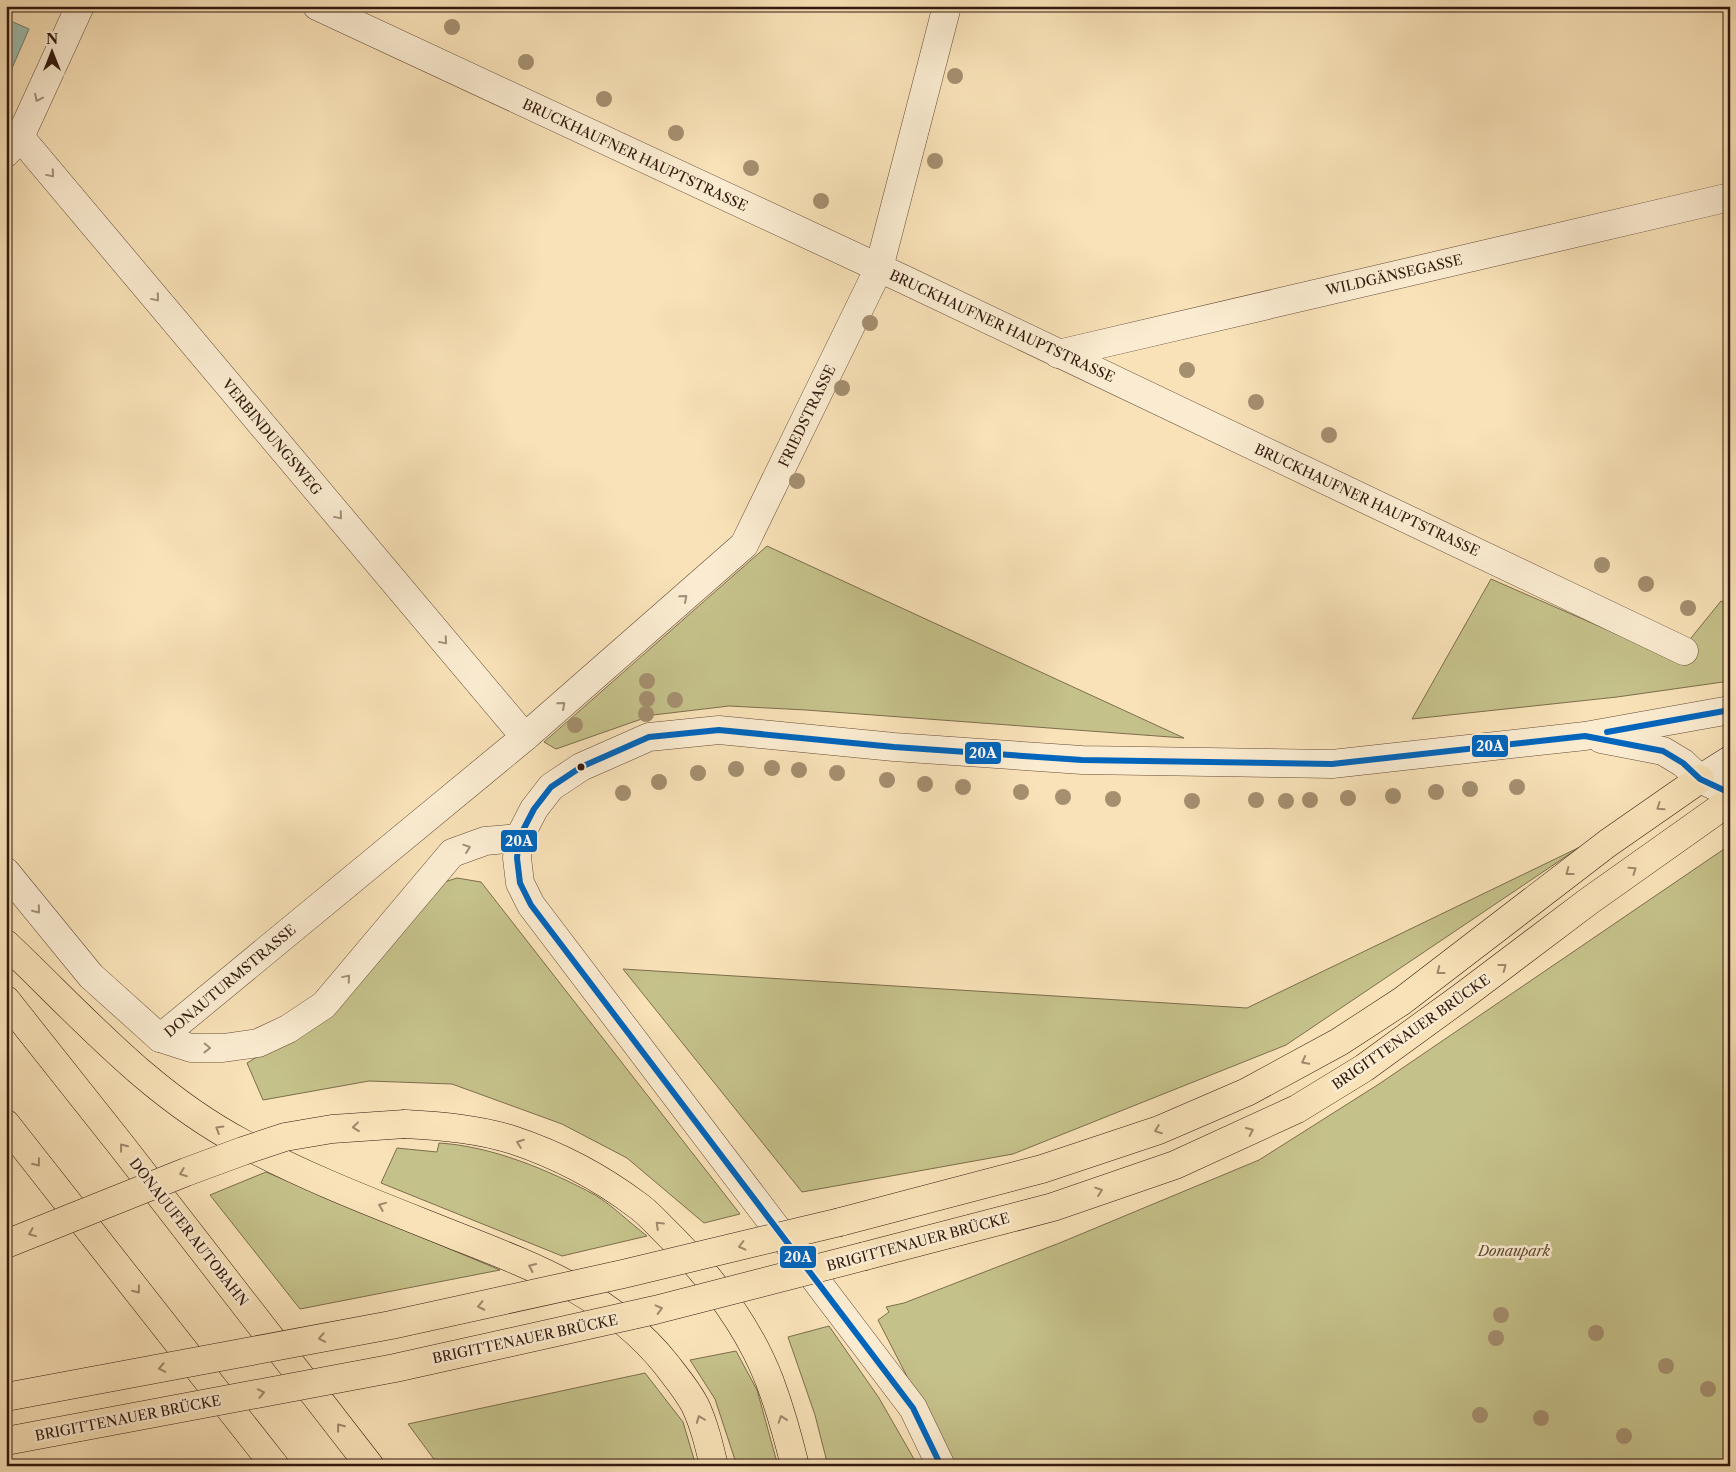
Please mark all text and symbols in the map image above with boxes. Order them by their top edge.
north arrow [28,28,78,78]
text: N [46,30,58,48]
one-way arrow [33,93,44,102]
street label: BRUCKHAUFNER HAUPTSTRASSE [519,95,751,215]
one-way arrow [46,168,54,177]
street label: WILDGÄNSEGASSE [1323,250,1464,300]
street label: BRUCKHAUFNER HAUPTSTRASSE [886,266,1118,386]
one-way arrow [150,293,159,302]
street label: FRIEDSTRASSE [774,362,840,470]
street label: VERBINDUNGSWEG [218,375,326,499]
street label: BRUCKHAUFNER HAUPTSTRASSE [1251,440,1483,560]
one-way arrow [334,511,343,520]
one-way arrow [678,594,687,603]
one-way arrow [438,635,447,644]
one-way arrow [556,701,565,710]
line badge: 20A [1471,734,1509,758]
text: 20A [1476,737,1505,755]
line badge: 20A [964,741,1002,765]
text: 20A [969,744,998,762]
unlabelled marker [576,762,586,772]
one-way arrow [1656,801,1665,810]
line badge: 20A [500,829,538,853]
text: 20A [505,832,534,850]
one-way arrow [463,843,471,853]
one-way arrow [1566,867,1575,875]
one-way arrow [1627,867,1637,876]
one-way arrow [31,904,39,913]
street label: DONAUTURMSTRASSE [160,921,300,1041]
one-way arrow [1497,964,1506,972]
one-way arrow [1436,965,1446,974]
street label: BRIGITTENAUER BRÜCKE [1328,970,1494,1094]
one-way arrow [341,975,350,984]
one-way arrow [204,1043,212,1053]
one-way arrow [1301,1055,1310,1065]
one-way arrow [352,1121,360,1132]
one-way arrow [1154,1124,1163,1134]
one-way arrow [215,1126,224,1136]
one-way arrow [1245,1126,1254,1137]
one-way arrow [517,1139,525,1149]
one-way arrow [119,1143,128,1152]
street label: DONAUUFER AUTOBAHN [125,1154,253,1310]
one-way arrow [31,1157,39,1166]
one-way arrow [179,1167,188,1177]
one-way arrow [1094,1187,1103,1197]
one-way arrow [378,1202,386,1212]
street label: BRIGITTENAUER BRÜCKE [824,1209,1012,1275]
one-way arrow [656,1222,665,1231]
one-way arrow [28,1227,37,1238]
one-way arrow [737,1240,746,1251]
park label: Donaupark [1477,1242,1551,1260]
line badge: 20A [779,1245,817,1269]
text: 20A [784,1248,813,1266]
one-way arrow [528,1263,537,1273]
one-way arrow [132,1284,140,1293]
one-way arrow [476,1300,485,1310]
one-way arrow [655,1304,664,1315]
street label: BRIGITTENAUER BRÜCKE [431,1311,619,1367]
one-way arrow [317,1333,326,1343]
one-way arrow [158,1362,166,1373]
one-way arrow [256,1388,265,1399]
street label: BRIGITTENAUER BRÜCKE [33,1391,223,1445]
one-way arrow [696,1415,706,1424]
one-way arrow [778,1415,788,1423]
one-way arrow [337,1423,346,1433]

